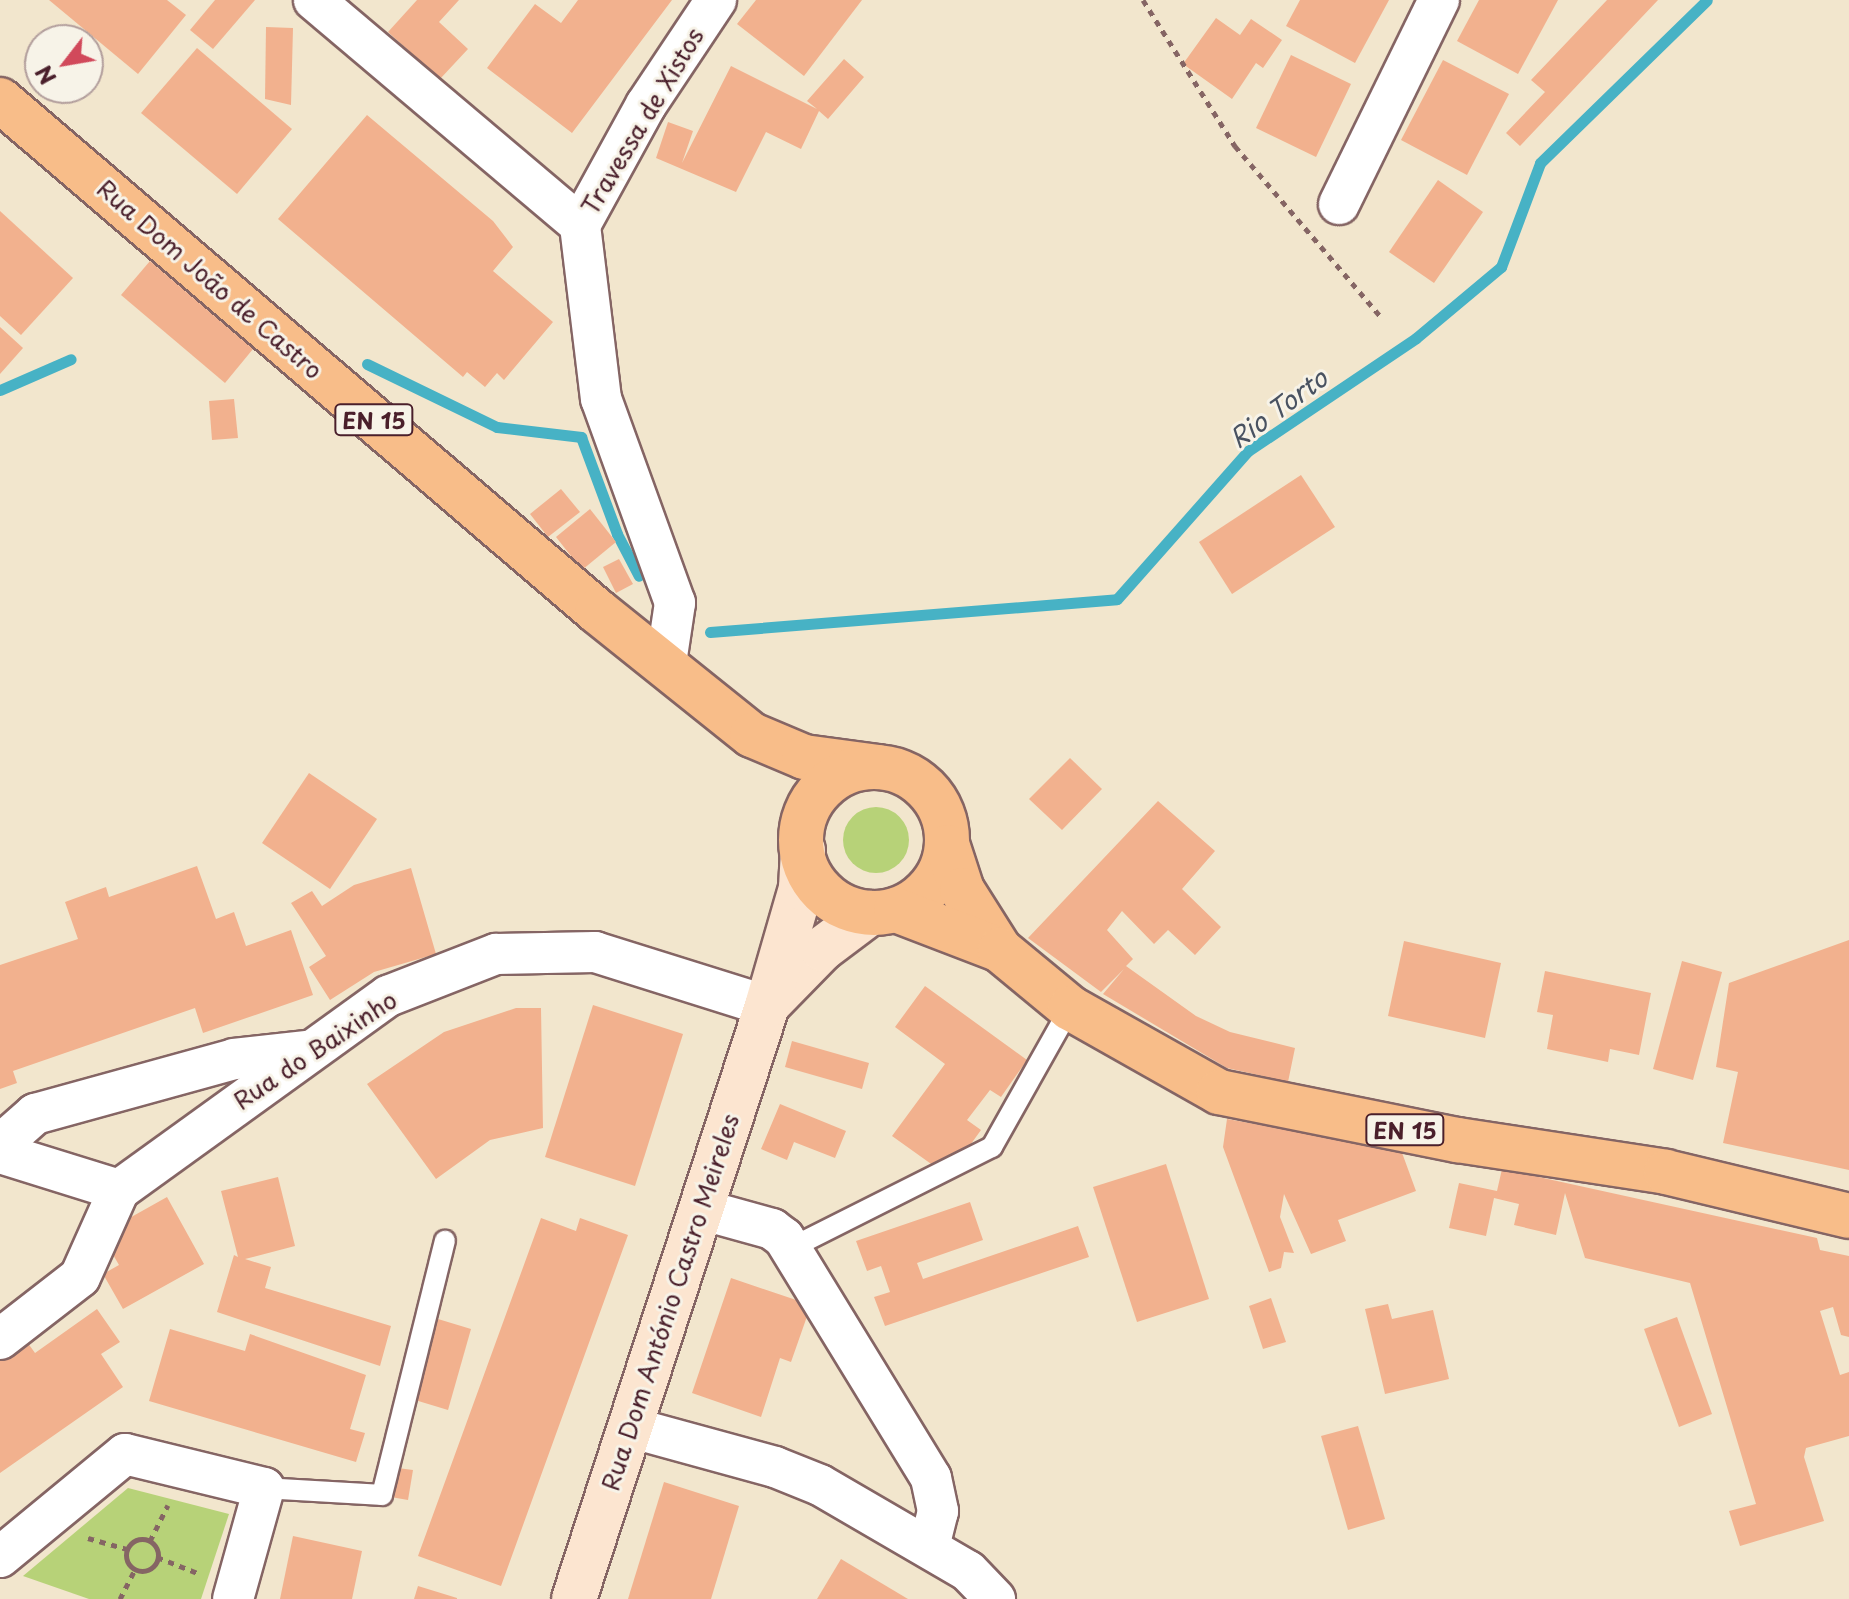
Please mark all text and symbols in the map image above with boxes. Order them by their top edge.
street label: Travessa de Xistos [575,23,709,219]
north arrow [24,24,104,104]
text: N [26,60,63,92]
street label: Rua Dom João de Castro [91,173,329,385]
water label: Rio Torto [1222,362,1334,454]
road number: EN 15 [334,402,414,438]
street label: Rua do Baixinho [228,985,402,1115]
street label: Rua Dom António Castro Meireles [595,1109,745,1495]
road number: EN 15 [1365,1112,1445,1148]

